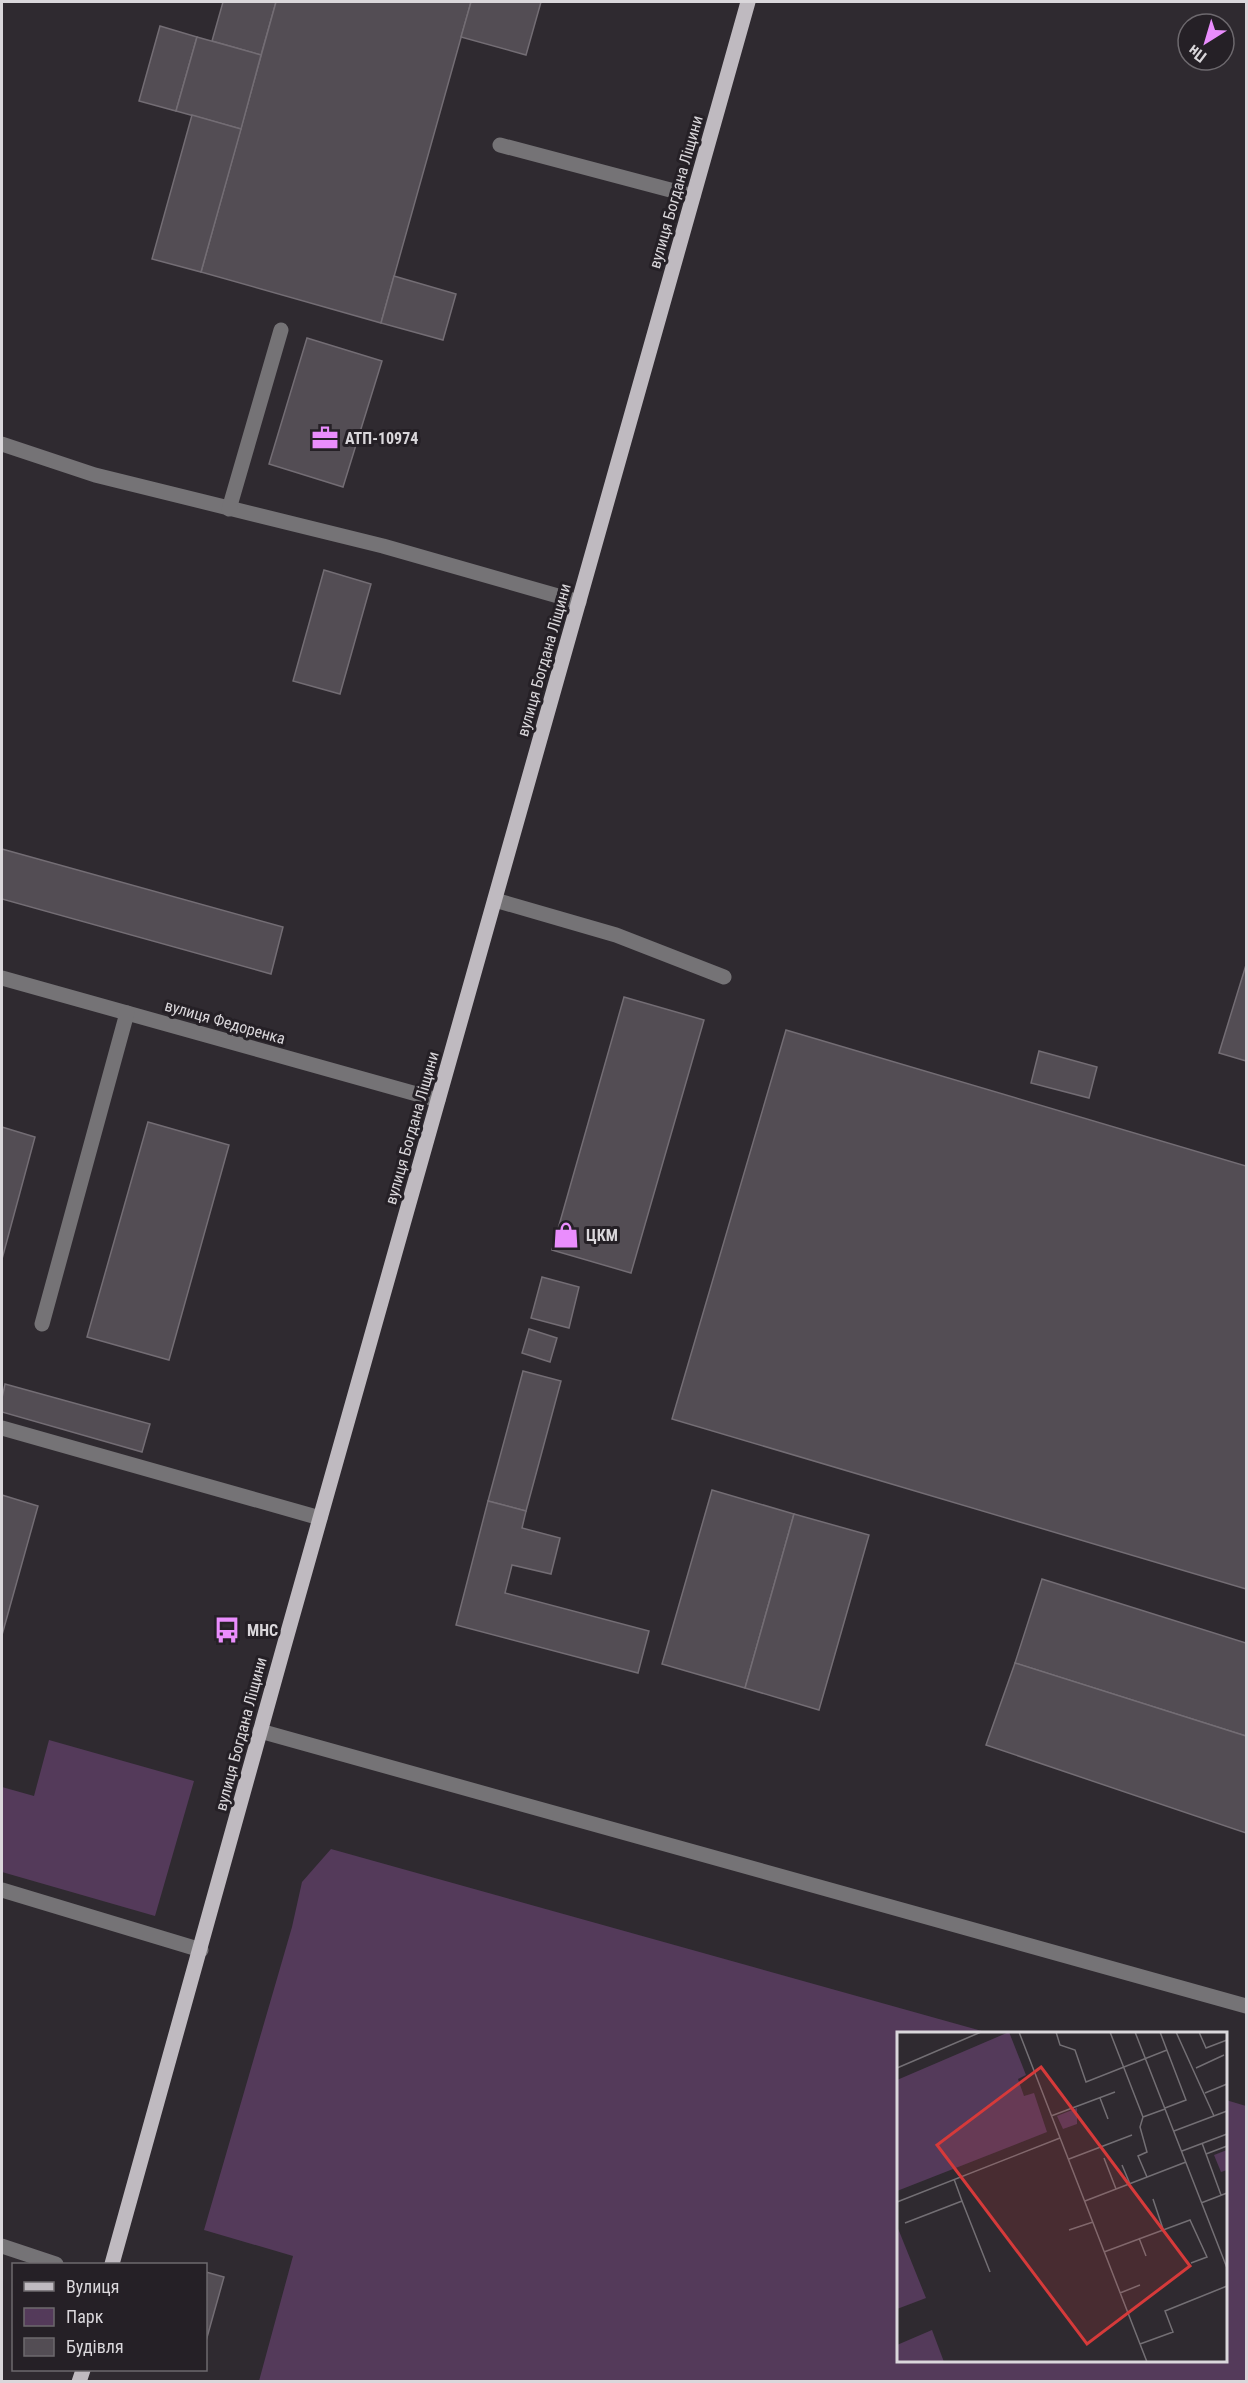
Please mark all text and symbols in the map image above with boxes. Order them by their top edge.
north arrow [1176,12,1236,72]
text: Пн [1184,41,1210,67]
street label: вулиця Богдана Ліщини [645,113,707,271]
office icon: АТП-10974 [310,423,340,453]
place label: АТП-10974 [345,429,418,448]
street label: вулиця Богдана Ліщини [513,581,575,739]
street label: вулиця Федоренка [163,996,287,1048]
street label: вулиця Богдана Ліщини [381,1049,443,1207]
shop icon: ЦКМ [551,1220,581,1250]
place label: ЦКМ [586,1226,618,1245]
bus stop icon: МНС [212,1615,242,1645]
place label: МНС [247,1621,278,1640]
street label: вулиця Богдана Ліщини [211,1655,271,1813]
inset map [897,2032,1227,2362]
legend [12,2263,207,2371]
text: Вулиця [66,2276,120,2297]
text: Парк [66,2306,104,2327]
text: Будівля [66,2336,124,2357]

